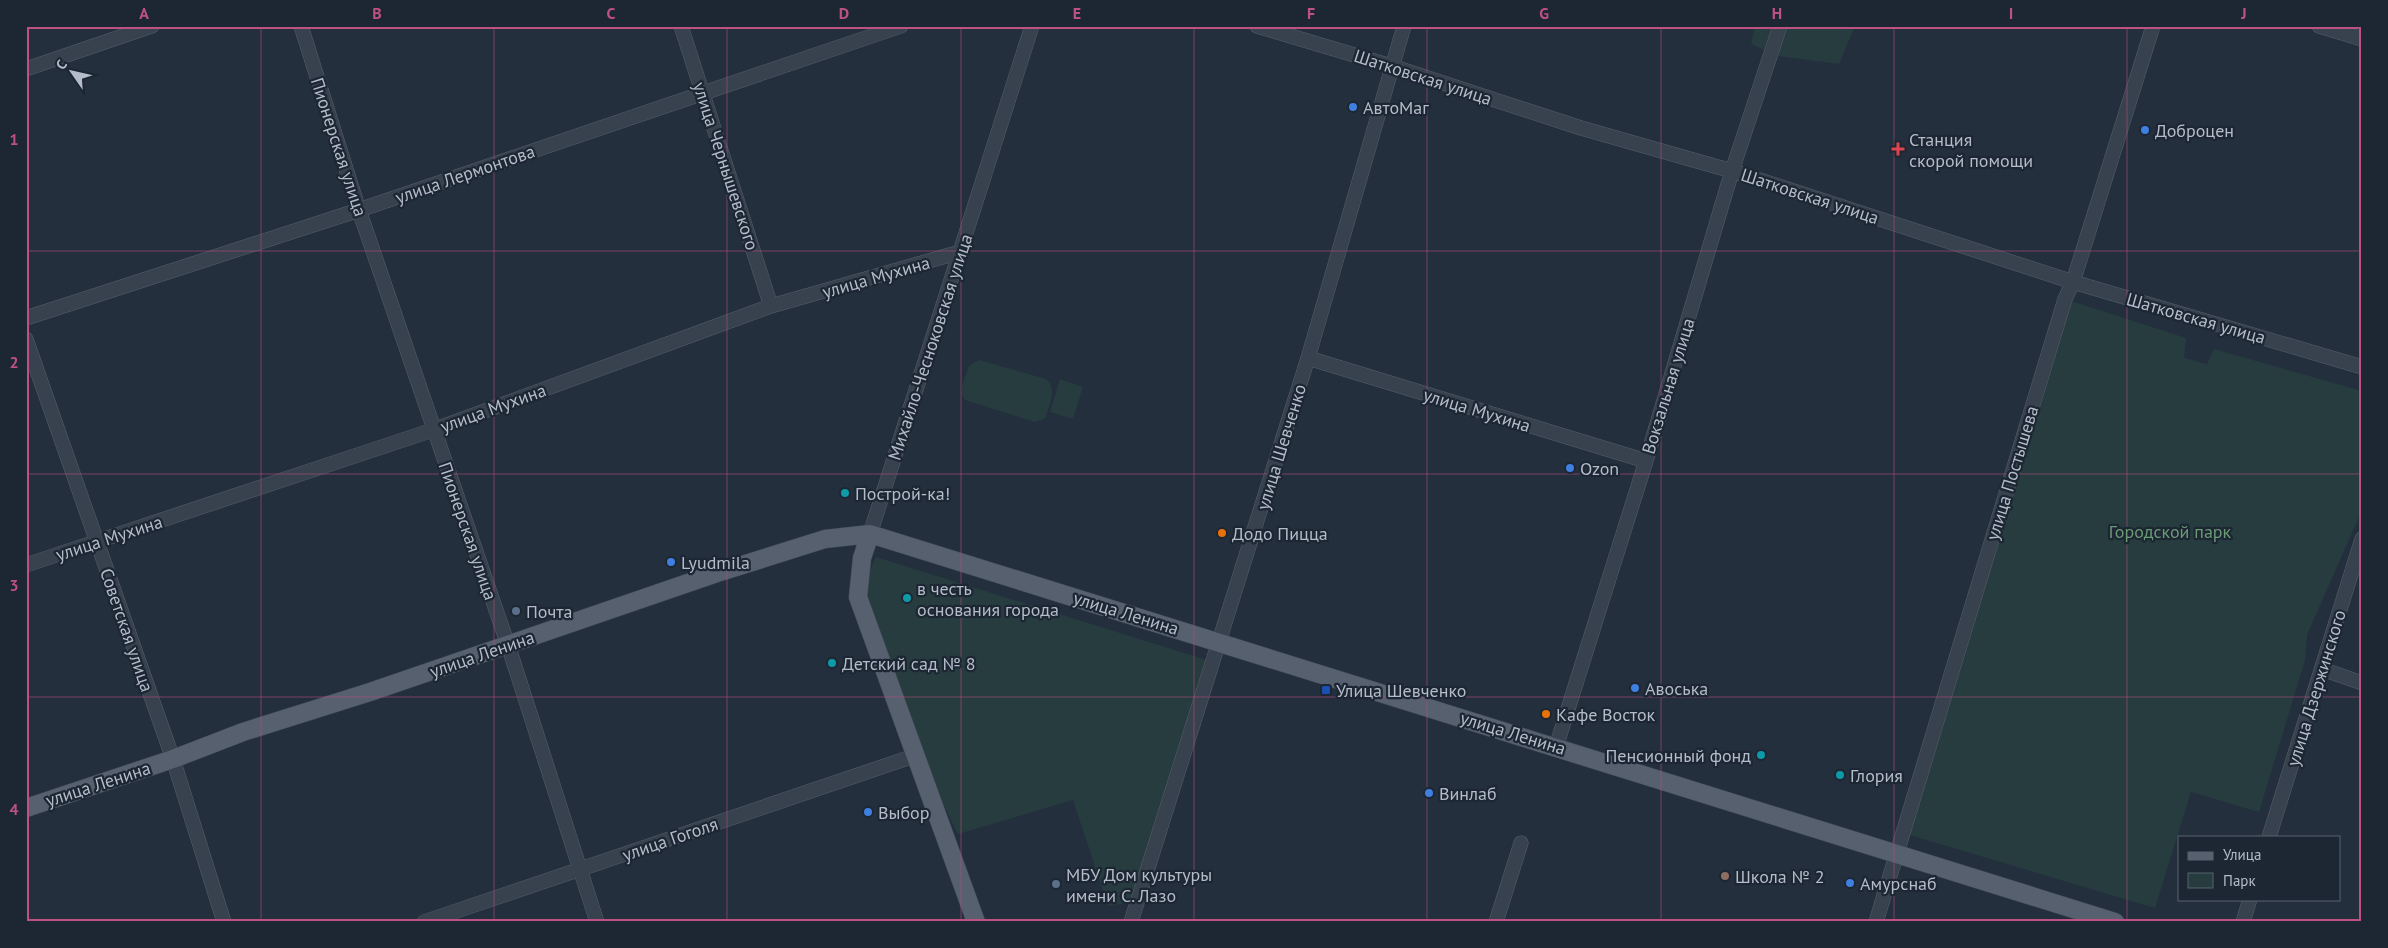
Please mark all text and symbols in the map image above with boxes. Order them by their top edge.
text: A [139,3,149,23]
text: B [372,3,382,23]
text: C [607,3,616,23]
text: D [839,3,849,23]
text: E [1073,3,1081,23]
text: F [1307,3,1315,23]
text: G [1539,3,1549,23]
text: H [1772,3,1782,23]
text: I [2009,3,2013,23]
text: J [2240,3,2247,23]
street label: Шатковская улица [1351,44,1495,110]
north arrow [48,48,98,98]
text: С [52,56,71,73]
street label: Пионерская улица [306,75,372,219]
street label: улица Чернышевского [688,79,764,253]
place label: АвтоМаг [1363,96,1429,119]
marker: АвтоМаг [1347,101,1359,113]
place label: Доброцен [2155,119,2234,142]
marker: Доброцен [2139,124,2151,136]
place label: Станция скорой помощи [1909,128,2033,172]
text: 1 [9,129,19,149]
street label: улица Лермонтова [392,139,538,209]
marker: Станция скорой помощи [1891,142,1905,156]
street label: Шатковская улица [1738,163,1882,229]
street label: Михайло-Чесноковская улица [883,231,977,463]
street label: улица Мухина [820,251,932,303]
street label: Шатковская улица [2124,287,2268,349]
street label: Вокзальная улица [1636,315,1700,457]
text: 2 [9,352,19,372]
street label: улица Мухина [437,378,549,438]
street label: улица Шевченко [1251,381,1311,513]
street label: улица Мухина [1421,383,1533,437]
street label: улица Постышева [1981,403,2043,543]
place label: Ozon [1580,457,1619,480]
street label: Пионерская улица [434,459,502,603]
marker: Ozon [1564,462,1576,474]
place label: Построй-ка! [855,482,950,505]
marker: Построй-ка! [839,487,851,499]
street label: улица Мухина [53,510,165,566]
park label: Городской парк [2109,520,2232,543]
place label: Додо Пицца [1232,522,1328,545]
marker: Додо Пицца [1216,527,1228,539]
place label: Lyudmila [681,551,750,574]
marker: Lyudmila [665,556,677,568]
street label: Советская улица [95,565,159,695]
text: 3 [9,575,19,595]
place label: в честь основания города [917,577,1059,621]
street label: улица Ленина [1071,586,1181,640]
marker: в честь основания города [901,592,913,604]
place label: Почта [526,600,572,623]
marker: Почта [510,605,522,617]
street label: улица Дзержинского [2281,607,2351,769]
street label: улица Ленина [427,625,537,683]
place label: Детский сад № 8 [842,652,975,675]
marker: Детский сад № 8 [826,657,838,669]
place label: Авоська [1645,677,1708,700]
place label: Улица Шевченко [1336,679,1466,702]
marker: Авоська [1629,682,1641,694]
marker: Улица Шевченко [1320,684,1332,696]
place label: Кафе Восток [1556,703,1656,726]
street label: улица Ленина [1458,706,1568,760]
marker: Кафе Восток [1540,708,1552,720]
place label: Пенсионный фонд [1605,744,1751,767]
marker: Пенсионный фонд [1755,749,1767,761]
street label: улица Ленина [43,756,153,812]
place label: Глория [1850,764,1903,787]
marker: Глория [1834,769,1846,781]
place label: Винлаб [1439,782,1497,805]
marker: Винлаб [1423,787,1435,799]
text: 4 [9,799,19,819]
place label: Выбор [878,801,929,824]
marker: Выбор [862,806,874,818]
street label: улица Гоголя [619,812,721,866]
legend [2178,836,2340,900]
text: Улица [2223,845,2261,864]
place label: МБУ Дом культуры имени С. Лазо [1066,863,1212,907]
place label: Школа № 2 [1735,865,1825,888]
marker: Школа № 2 [1719,870,1731,882]
text: Парк [2223,871,2256,890]
place label: Амурснаб [1860,872,1937,895]
marker: Амурснаб [1844,877,1856,889]
marker: МБУ Дом культуры имени С. Лазо [1050,878,1062,890]

